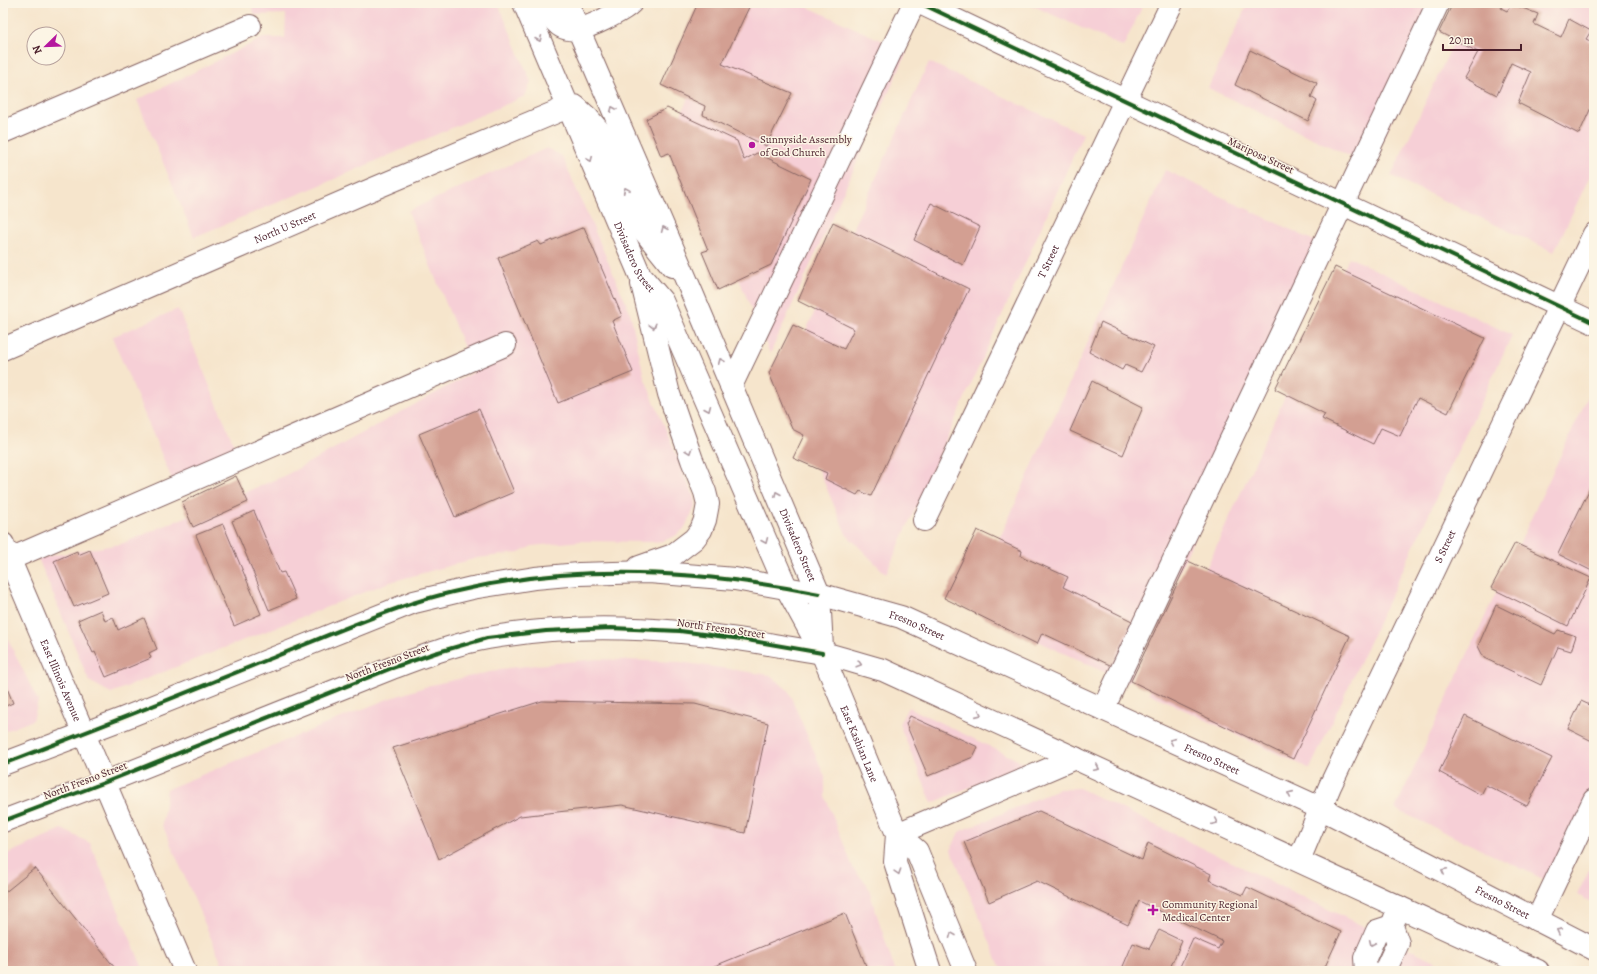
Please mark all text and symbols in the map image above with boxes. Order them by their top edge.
north arrow [26,26,66,66]
scale bar [1443,26,1521,52]
text: 20 m [1449,32,1473,48]
one-way arrow [534,34,542,42]
text: N [29,43,46,56]
one-way arrow [610,106,618,114]
place label: Sunnyside Assembly of God Church [760,132,852,160]
street label: Mariposa Street [1225,134,1297,178]
marker: Sunnyside Assembly of God Church [747,140,757,150]
one-way arrow [585,155,593,162]
one-way arrow [623,186,631,194]
street label: North U Street [252,207,318,247]
street label: Divisadero Street [610,219,659,296]
one-way arrow [661,225,669,232]
street label: T Street [1034,242,1063,281]
one-way arrow [648,323,656,329]
one-way arrow [717,358,725,365]
one-way arrow [703,404,711,412]
one-way arrow [684,447,693,454]
one-way arrow [773,490,781,497]
street label: Divisadero Street [776,506,820,584]
street label: S Street [1431,527,1460,566]
one-way arrow [760,536,768,544]
street label: Fresno Street [887,607,948,644]
street label: North Fresno Street [676,615,766,642]
street label: East Illinois Avenue [36,637,85,724]
street label: North Fresno Street [343,639,432,685]
one-way arrow [856,659,863,668]
street label: East Kashian Lane [836,703,882,785]
one-way arrow [975,709,982,717]
one-way arrow [1168,738,1176,746]
street label: Fresno Street [1181,740,1242,779]
street label: North Fresno Street [41,757,130,803]
one-way arrow [1093,764,1100,771]
one-way arrow [1287,791,1295,799]
one-way arrow [1211,817,1219,825]
one-way arrow [893,868,902,875]
one-way arrow [1441,869,1448,876]
street label: Fresno Street [1472,882,1533,923]
place label: Community Regional Medical Center [1162,897,1258,925]
marker: Community Regional Medical Center [1147,904,1159,916]
one-way arrow [1556,929,1563,936]
one-way arrow [948,931,956,938]
one-way arrow [1369,939,1377,947]

